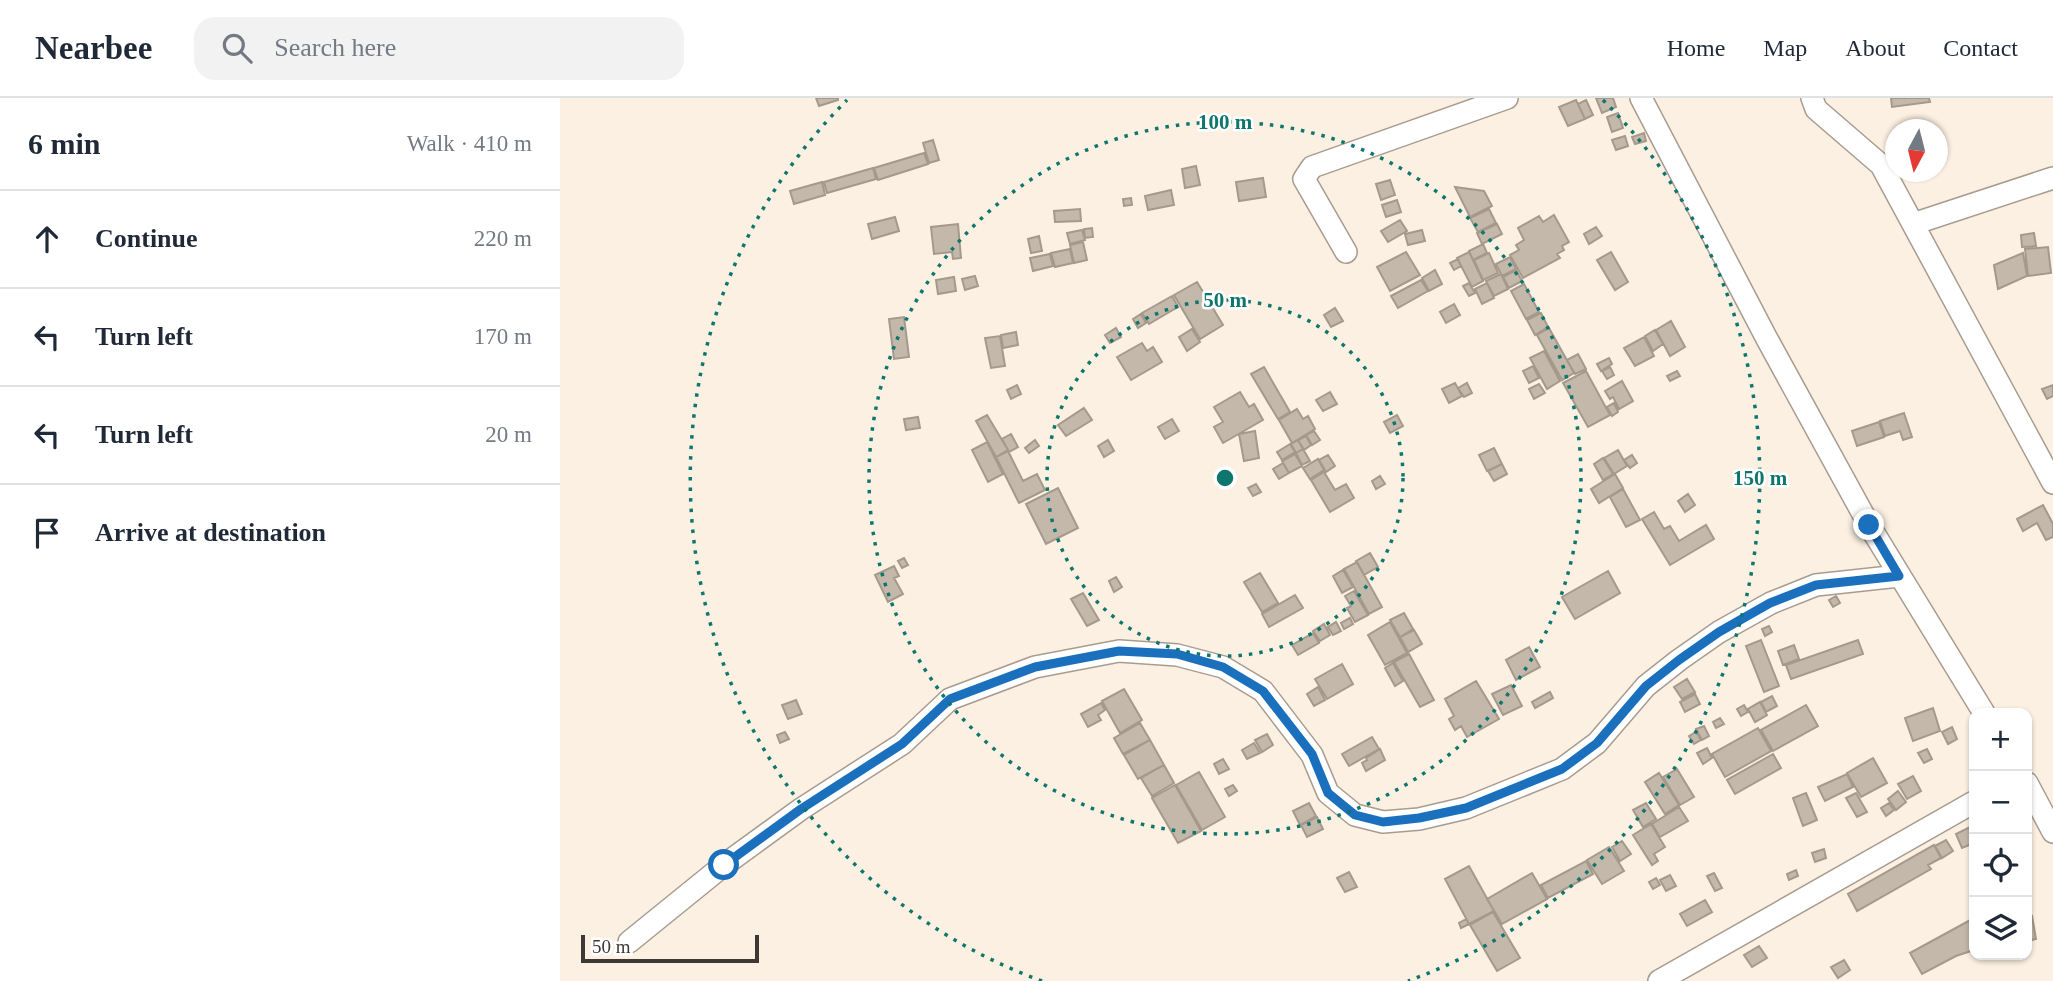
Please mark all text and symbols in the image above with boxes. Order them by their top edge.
search box [194,17,684,80]
icon: search [218,29,256,67]
text: Nearbee [35,30,152,66]
text: Search here [274,33,396,62]
text: Home [1667,35,1725,61]
text: Map [1763,35,1807,61]
text: About [1845,35,1905,61]
text: Contact [1943,35,2018,61]
text: 100 m [1198,110,1253,134]
north arrow [1885,119,1948,182]
text: 6 min [28,127,101,160]
text: Walk · 410 m [407,131,532,156]
icon: ahead [28,220,66,258]
text: Continue [95,224,198,253]
text: 220 m [474,226,532,251]
text: 50 m [1203,288,1247,312]
icon: left [28,318,66,356]
text: Turn left [95,322,193,351]
text: 170 m [474,324,532,349]
icon: left [28,416,66,454]
text: Turn left [95,420,193,449]
text: 20 m [485,422,532,447]
centre of rings [1213,466,1237,490]
text: 150 m [1733,466,1788,490]
route end [1853,509,1884,540]
icon: arrive [28,514,66,552]
text: Arrive at destination [95,518,326,547]
map controls [1969,708,2032,960]
button: + [1969,708,2032,771]
button: − [1969,771,2032,834]
button: locate [1969,834,2032,897]
route start [708,849,739,880]
button: layers [1969,897,2032,960]
scale bar [581,932,760,964]
text: 50 m [592,936,631,957]

